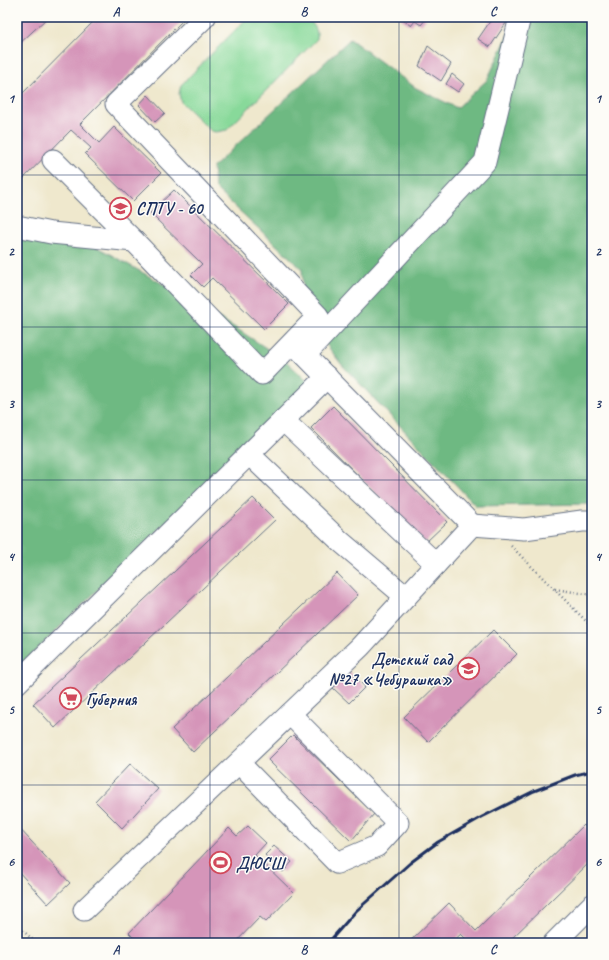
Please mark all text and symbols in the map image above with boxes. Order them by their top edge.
text: A [113,4,121,20]
text: B [301,4,309,20]
text: C [490,4,498,20]
text: 1 [8,91,16,107]
text: 1 [595,91,603,107]
school or university icon: СПТУ - 60 [107,195,133,221]
place label: СПТУ - 60 [136,198,205,219]
text: 2 [8,244,15,260]
text: 2 [595,244,602,260]
text: 3 [8,396,15,412]
text: 3 [595,396,602,412]
text: 4 [8,549,16,565]
text: 4 [595,549,603,565]
place label: Детский сад №27 «Чебурашка» [329,649,454,690]
school or university icon: Детский сад №27 «Чебурашка» [455,656,481,682]
supermarket icon: Губерния [57,686,83,712]
place label: Губерния [86,689,137,710]
text: 5 [8,702,15,718]
text: 5 [595,702,602,718]
sports icon: ДЮСШ [208,850,234,876]
place label: ДЮСШ [236,853,287,874]
text: 6 [8,854,15,870]
text: 6 [595,854,602,870]
text: A [113,942,121,958]
text: B [301,942,309,958]
text: C [490,942,498,958]

